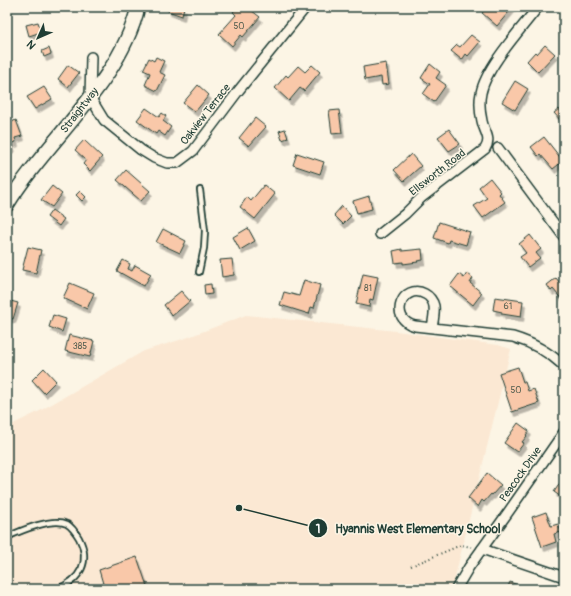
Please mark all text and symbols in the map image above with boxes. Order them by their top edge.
north arrow [18,18,58,58]
house number: 50 [233,21,245,32]
text: N [24,37,39,52]
street label: Oakview Terrace [178,81,234,147]
street label: Straightway [58,85,101,136]
street label: Ellsworth Road [407,146,468,198]
house number: 81 [364,283,372,294]
house number: 61 [504,301,512,312]
house number: 385 [73,341,87,352]
house number: 50 [510,385,522,396]
street label: Peacock Drive [497,444,544,504]
callout: Hyannis West Elementary School [308,516,509,540]
text: 1 [316,522,320,537]
text: Hyannis West Elementary School [335,522,501,537]

